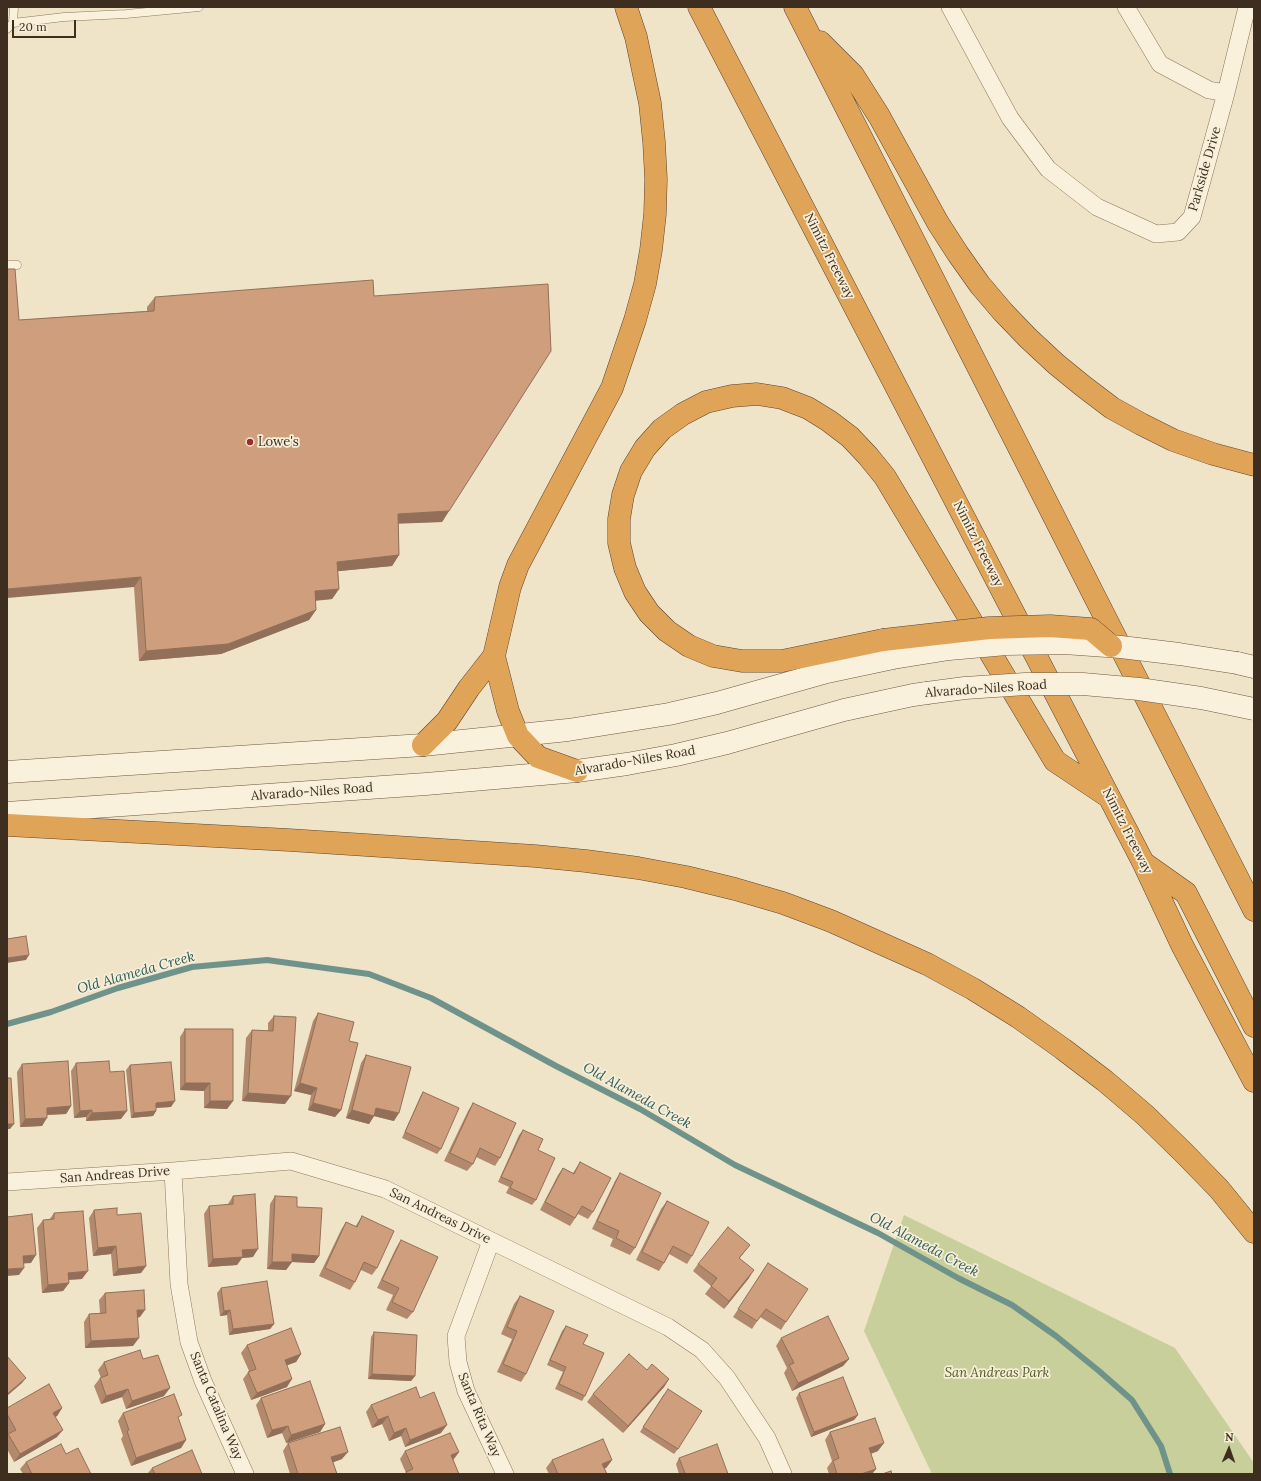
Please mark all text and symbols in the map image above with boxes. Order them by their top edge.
scale bar [14,12,78,38]
text: 20 m [19,19,47,34]
street label: Parkside Drive [1185,125,1225,213]
street label: Nimitz Freeway [801,210,857,302]
place label: Lowe's [258,434,299,450]
marker: Lowe's [245,437,255,447]
street label: Nimitz Freeway [950,498,1006,590]
street label: Alvarado-Niles Road [924,677,1048,701]
street label: Alvarado-Niles Road [573,743,697,779]
street label: Alvarado-Niles Road [250,780,374,804]
street label: Nimitz Freeway [1099,785,1155,877]
water label: Old Alameda Creek [75,948,197,998]
water label: Old Alameda Creek [580,1059,694,1133]
street label: San Andreas Drive [59,1163,171,1187]
street label: San Andreas Drive [387,1185,493,1247]
water label: Old Alameda Creek [867,1209,981,1281]
street label: Santa Catalina Way [186,1350,246,1462]
park label: San Andreas Park [945,1365,1049,1381]
street label: Santa Rita Way [454,1371,504,1459]
north arrow [1209,1429,1249,1469]
text: N [1225,1430,1234,1444]

